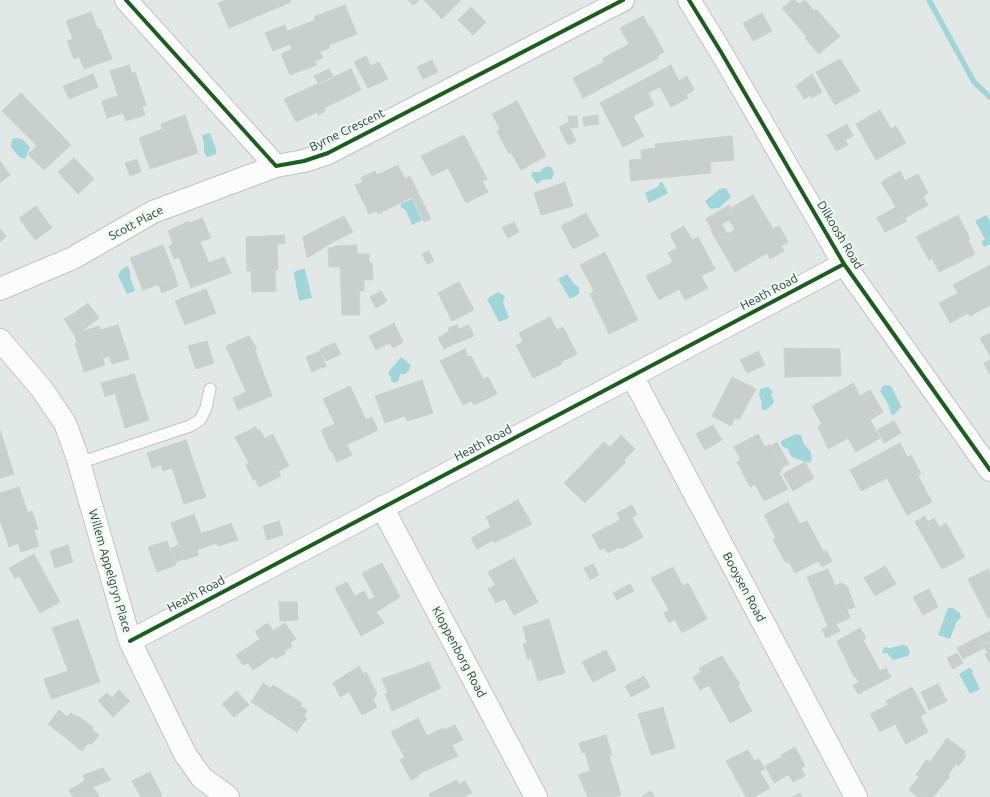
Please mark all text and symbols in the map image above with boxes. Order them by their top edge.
street label: Byrne Crescent [307,106,387,154]
street label: Dilkoosh Road [814,198,866,272]
street label: Scott Place [106,203,166,243]
street label: Heath Road [738,271,800,313]
street label: Heath Road [452,422,514,464]
street label: Willem Appelgryn Place [85,508,135,634]
street label: Booysen Road [720,550,768,624]
street label: Heath Road [165,573,227,615]
street label: Kloppenborg Road [429,604,489,700]

